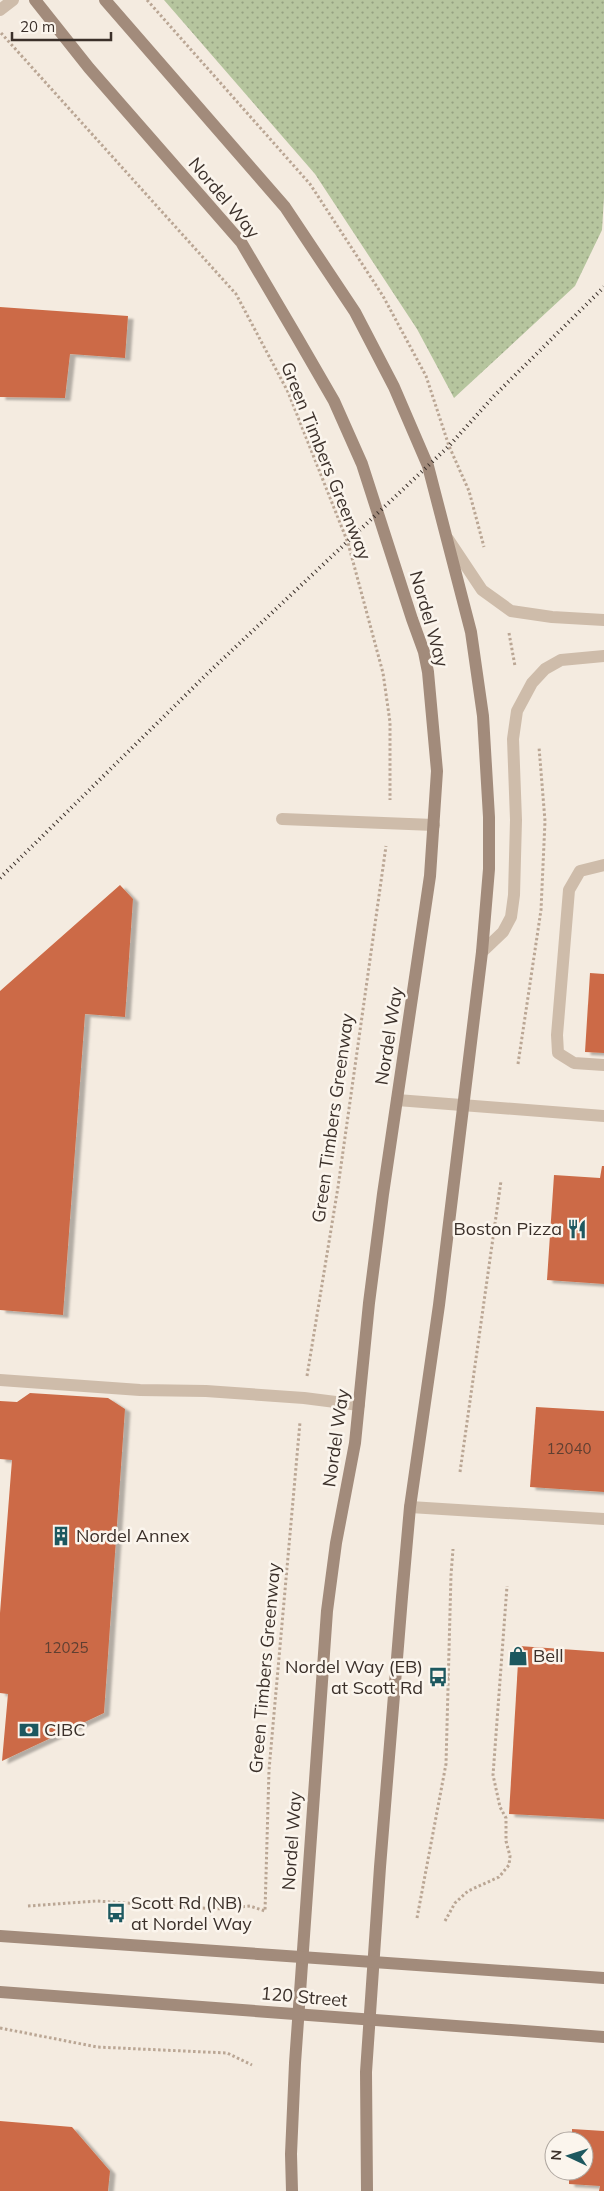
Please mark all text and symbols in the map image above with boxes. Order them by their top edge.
scale bar [12,10,111,42]
text: 20 m [20,17,55,36]
street label: Nordel Way [184,152,265,243]
street label: Green Timbers Greenway [276,359,377,564]
street label: Nordel Way [405,568,454,670]
street label: Nordel Way [369,985,408,1087]
street label: Green Timbers Greenway [306,1011,359,1224]
place label: Boston Pizza [454,1217,562,1240]
restaurant icon: Boston Pizza [566,1218,588,1240]
street label: Nordel Way [317,1387,354,1489]
house number: 12040 [546,1439,592,1458]
place label: Nordel Annex [76,1524,190,1547]
building icon: Nordel Annex [50,1525,72,1547]
street label: Green Timbers Greenway [244,1561,285,1774]
house number: 12025 [43,1638,89,1657]
place label: Bell [533,1644,564,1667]
shop icon: Bell [507,1645,529,1667]
place label: Nordel Way (EB) at Scott Rd [285,1655,423,1699]
bus stop icon: Nordel Way (EB) at Scott Rd [427,1666,449,1688]
place label: CIBC [44,1718,86,1741]
bank icon: CIBC [18,1719,40,1741]
street label: Nordel Way [277,1790,306,1891]
place label: Scott Rd (NB) at Nordel Way [131,1891,252,1935]
bus stop icon: Scott Rd (NB) at Nordel Way [105,1902,127,1924]
street label: 120 Street [260,1981,348,2012]
north arrow [544,2131,594,2181]
text: N [547,2149,565,2161]

